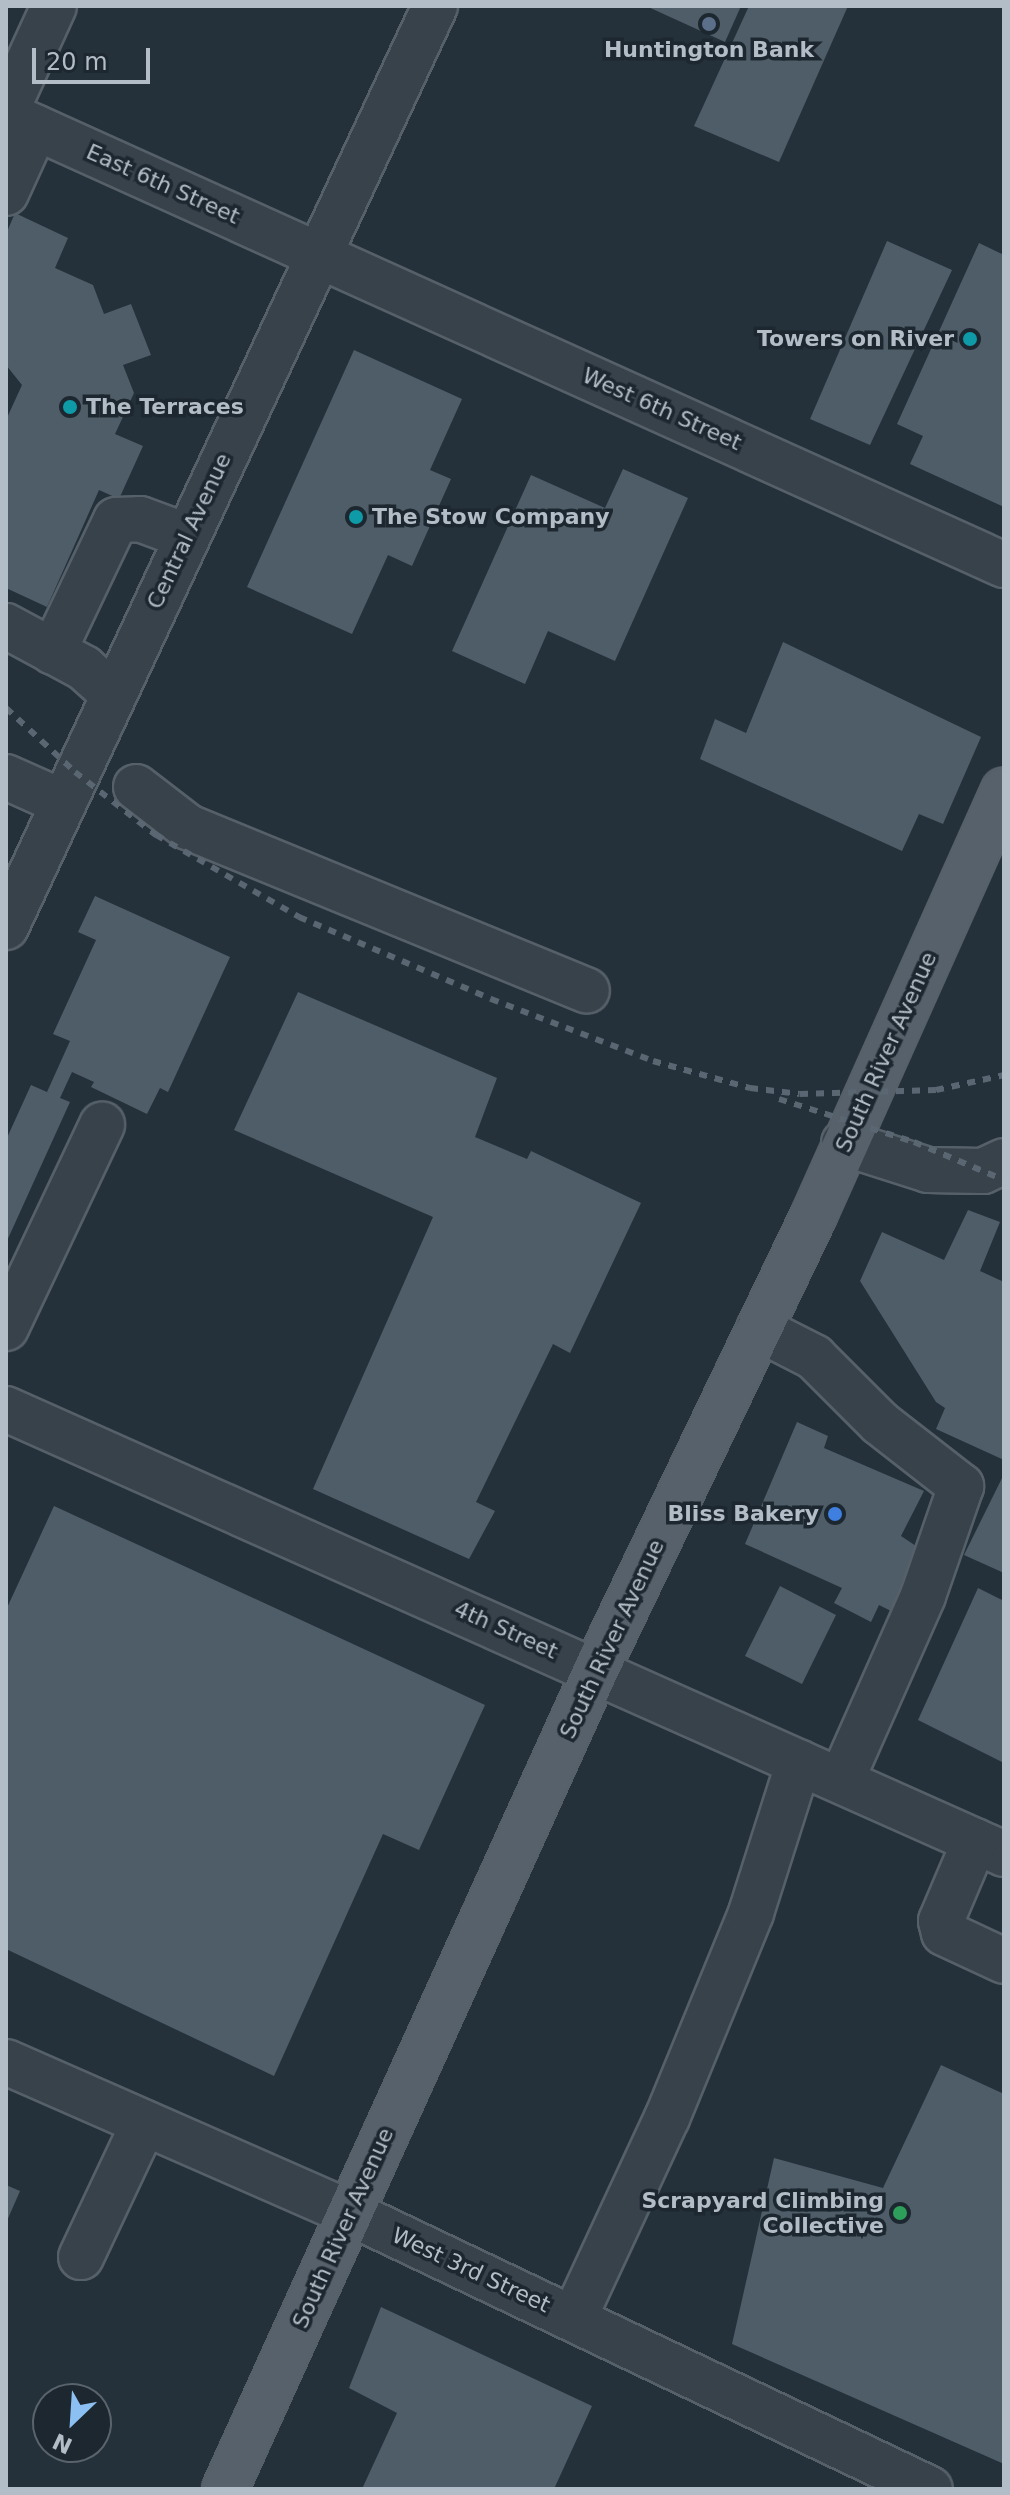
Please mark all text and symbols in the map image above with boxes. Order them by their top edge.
marker: Huntington Bank [700,15,718,33]
scale bar [36,32,154,82]
place label: Huntington Bank [604,37,814,63]
text: 20 m [46,48,108,76]
street label: East 6th Street [82,138,244,230]
place label: Towers on River [757,326,954,352]
marker: Towers on River [961,330,979,348]
street label: West 6th Street [578,362,746,456]
place label: The Terraces [86,394,244,420]
marker: The Terraces [61,398,79,416]
street label: Central Avenue [141,449,237,613]
place label: The Stow Company [372,504,609,530]
marker: The Stow Company [347,508,365,526]
street label: South River Avenue [830,948,942,1156]
place label: Bliss Bakery [668,1501,819,1527]
marker: Bliss Bakery [826,1505,844,1523]
street label: South River Avenue [554,1535,670,1743]
street label: 4th Street [450,1595,562,1665]
street label: South River Avenue [287,2124,399,2332]
place label: Scrapyard Climbing Collective [641,2187,884,2238]
marker: Scrapyard Climbing Collective [891,2204,909,2222]
street label: West 3rd Street [388,2222,554,2318]
north arrow [32,2383,112,2463]
text: N [49,2428,76,2459]

